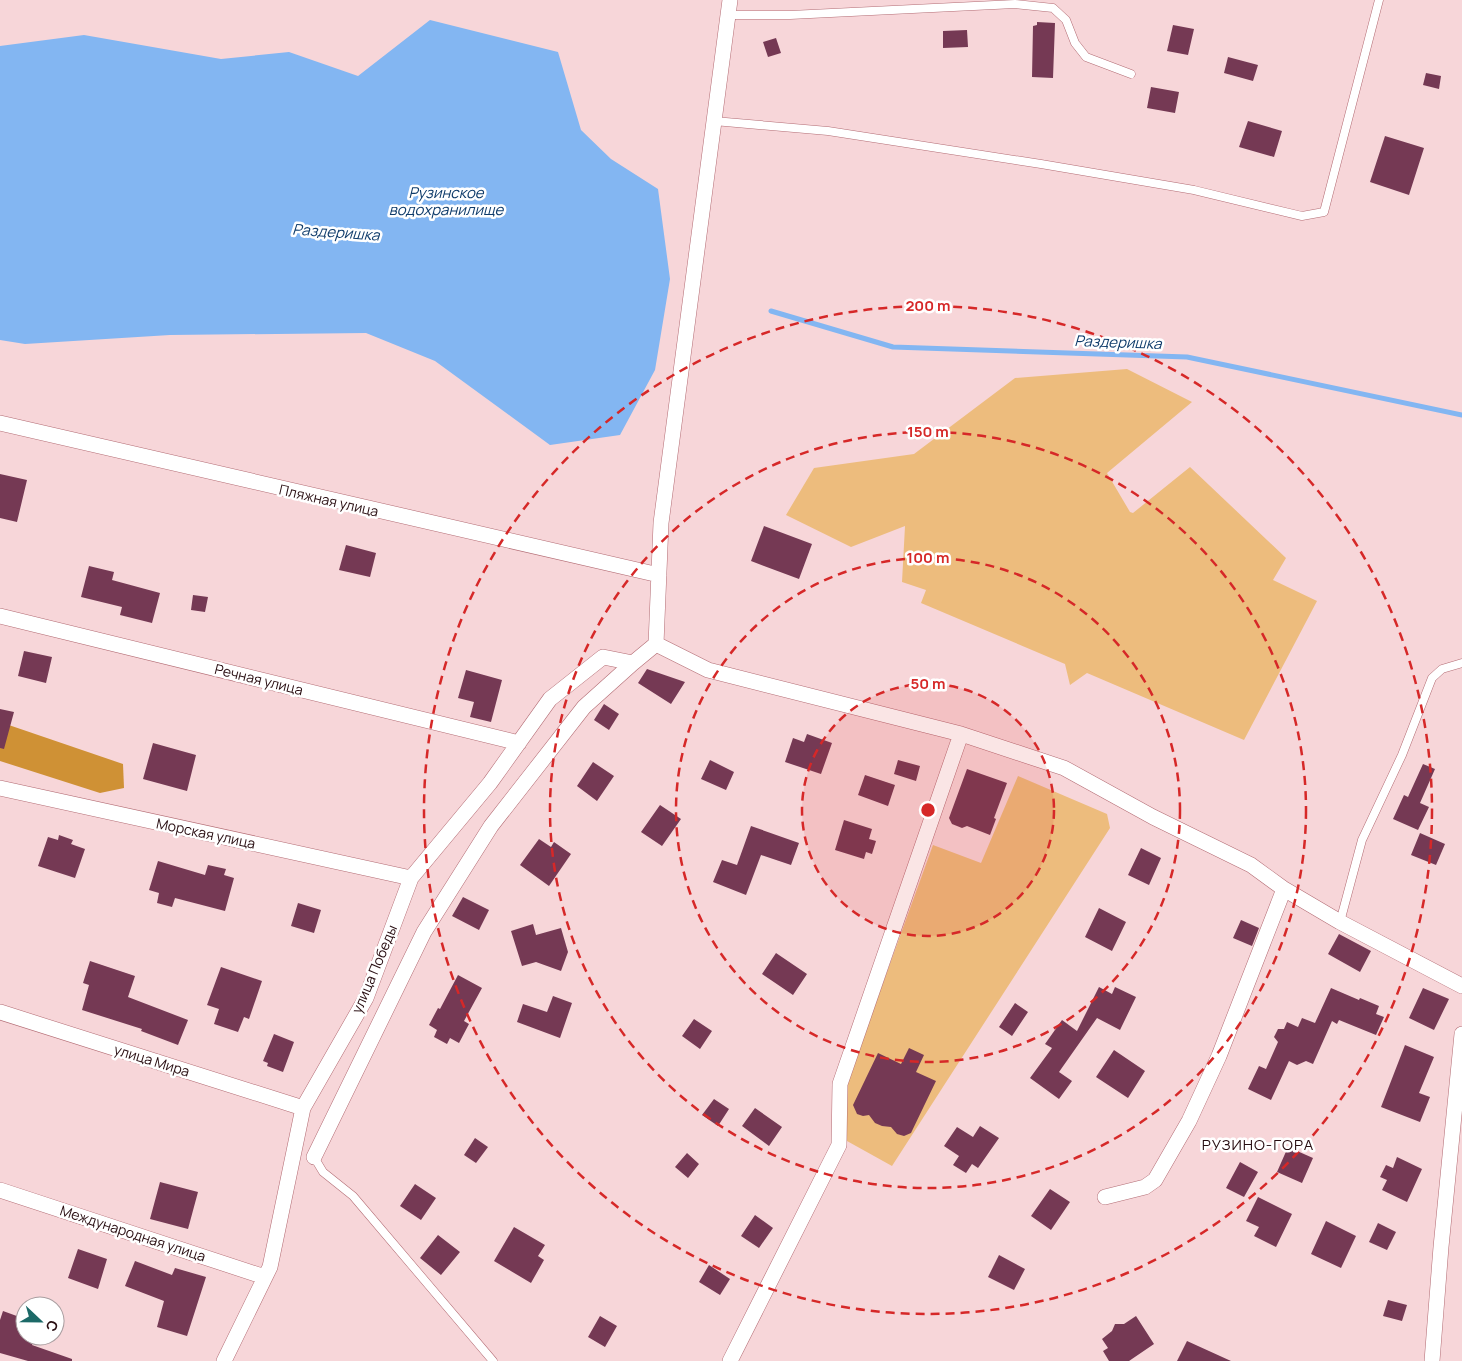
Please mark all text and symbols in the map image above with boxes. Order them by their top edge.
water label: Рузинское водохранилище [389,182,505,220]
water label: Раздеришка [292,218,381,246]
text: 200 m [905,295,951,316]
water label: Раздеришка [1074,330,1163,354]
text: 150 m [907,421,949,442]
street label: Пляжная улица [277,479,381,521]
text: 100 m [907,547,949,568]
street label: Речная улица [213,659,305,699]
text: 50 m [910,673,946,694]
centre of rings [919,801,937,819]
street label: Морская улица [155,813,257,853]
street label: улица Победы [347,922,401,1016]
street label: улица Мира [112,1039,192,1081]
district label: РУЗИНО-ГОРА [1202,1134,1314,1155]
street label: Международная улица [58,1200,208,1266]
north arrow [15,1296,65,1346]
text: С [42,1318,63,1334]

